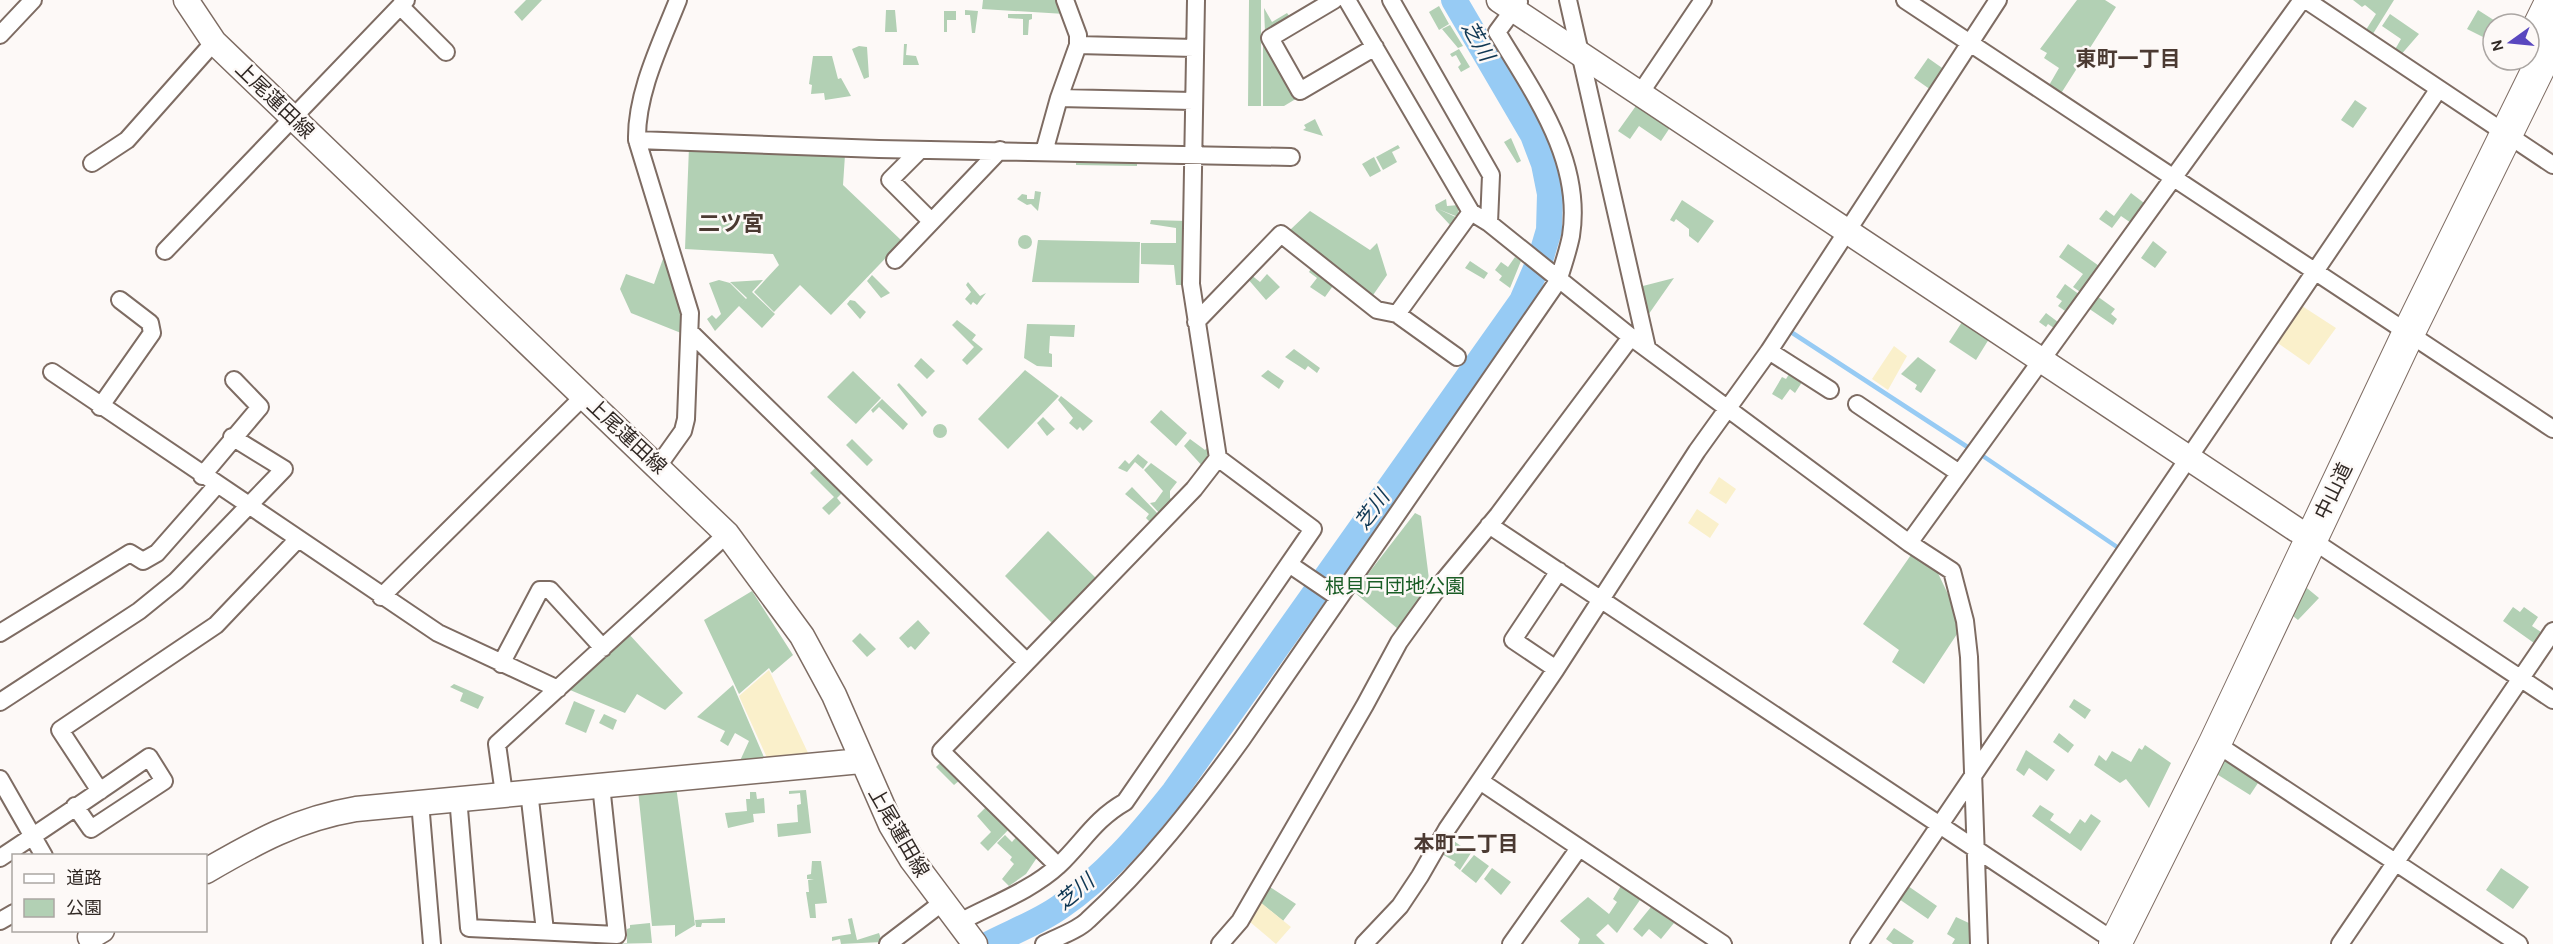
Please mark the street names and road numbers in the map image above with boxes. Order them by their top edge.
street label: 上尾蓮田線 [231,57,319,143]
street label: 上尾蓮田線 [582,394,671,479]
street label: 中山道 [2310,459,2357,523]
street label: 上尾蓮田線 [864,783,934,881]

